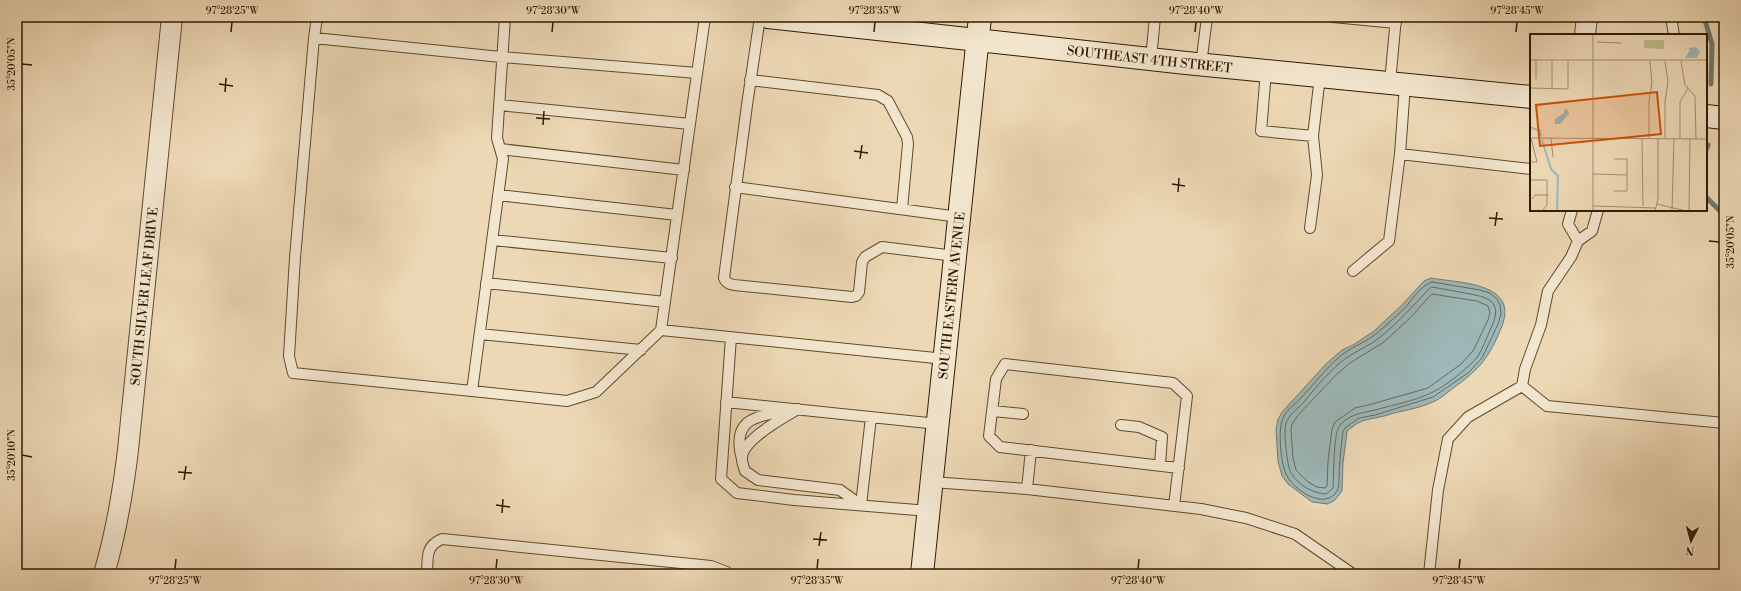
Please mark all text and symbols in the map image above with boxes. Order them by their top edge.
text: 97°28'25"W [205,5,259,17]
text: 97°28'30"W [526,5,581,17]
text: 97°28'35"W [849,5,902,17]
text: 97°28'40"W [1169,5,1224,17]
text: 97°28'45"W [1490,5,1545,17]
inset map [1530,34,1707,211]
text: 35°20'05"N [6,37,18,90]
street label: SOUTHEAST 4TH STREET [1066,43,1233,77]
street label: SOUTH SILVER LEAF DRIVE [128,206,162,386]
street label: SOUTH EASTERN AVENUE [935,211,969,380]
text: 35°20'05"N [1725,215,1737,268]
text: 35°20'10"N [6,429,18,481]
north arrow [1671,521,1711,561]
text: N [1685,543,1695,557]
text: 97°28'25"W [148,575,202,587]
text: 97°28'30"W [469,575,524,587]
text: 97°28'35"W [791,575,844,587]
text: 97°28'40"W [1111,575,1166,587]
text: 97°28'45"W [1432,575,1487,587]

